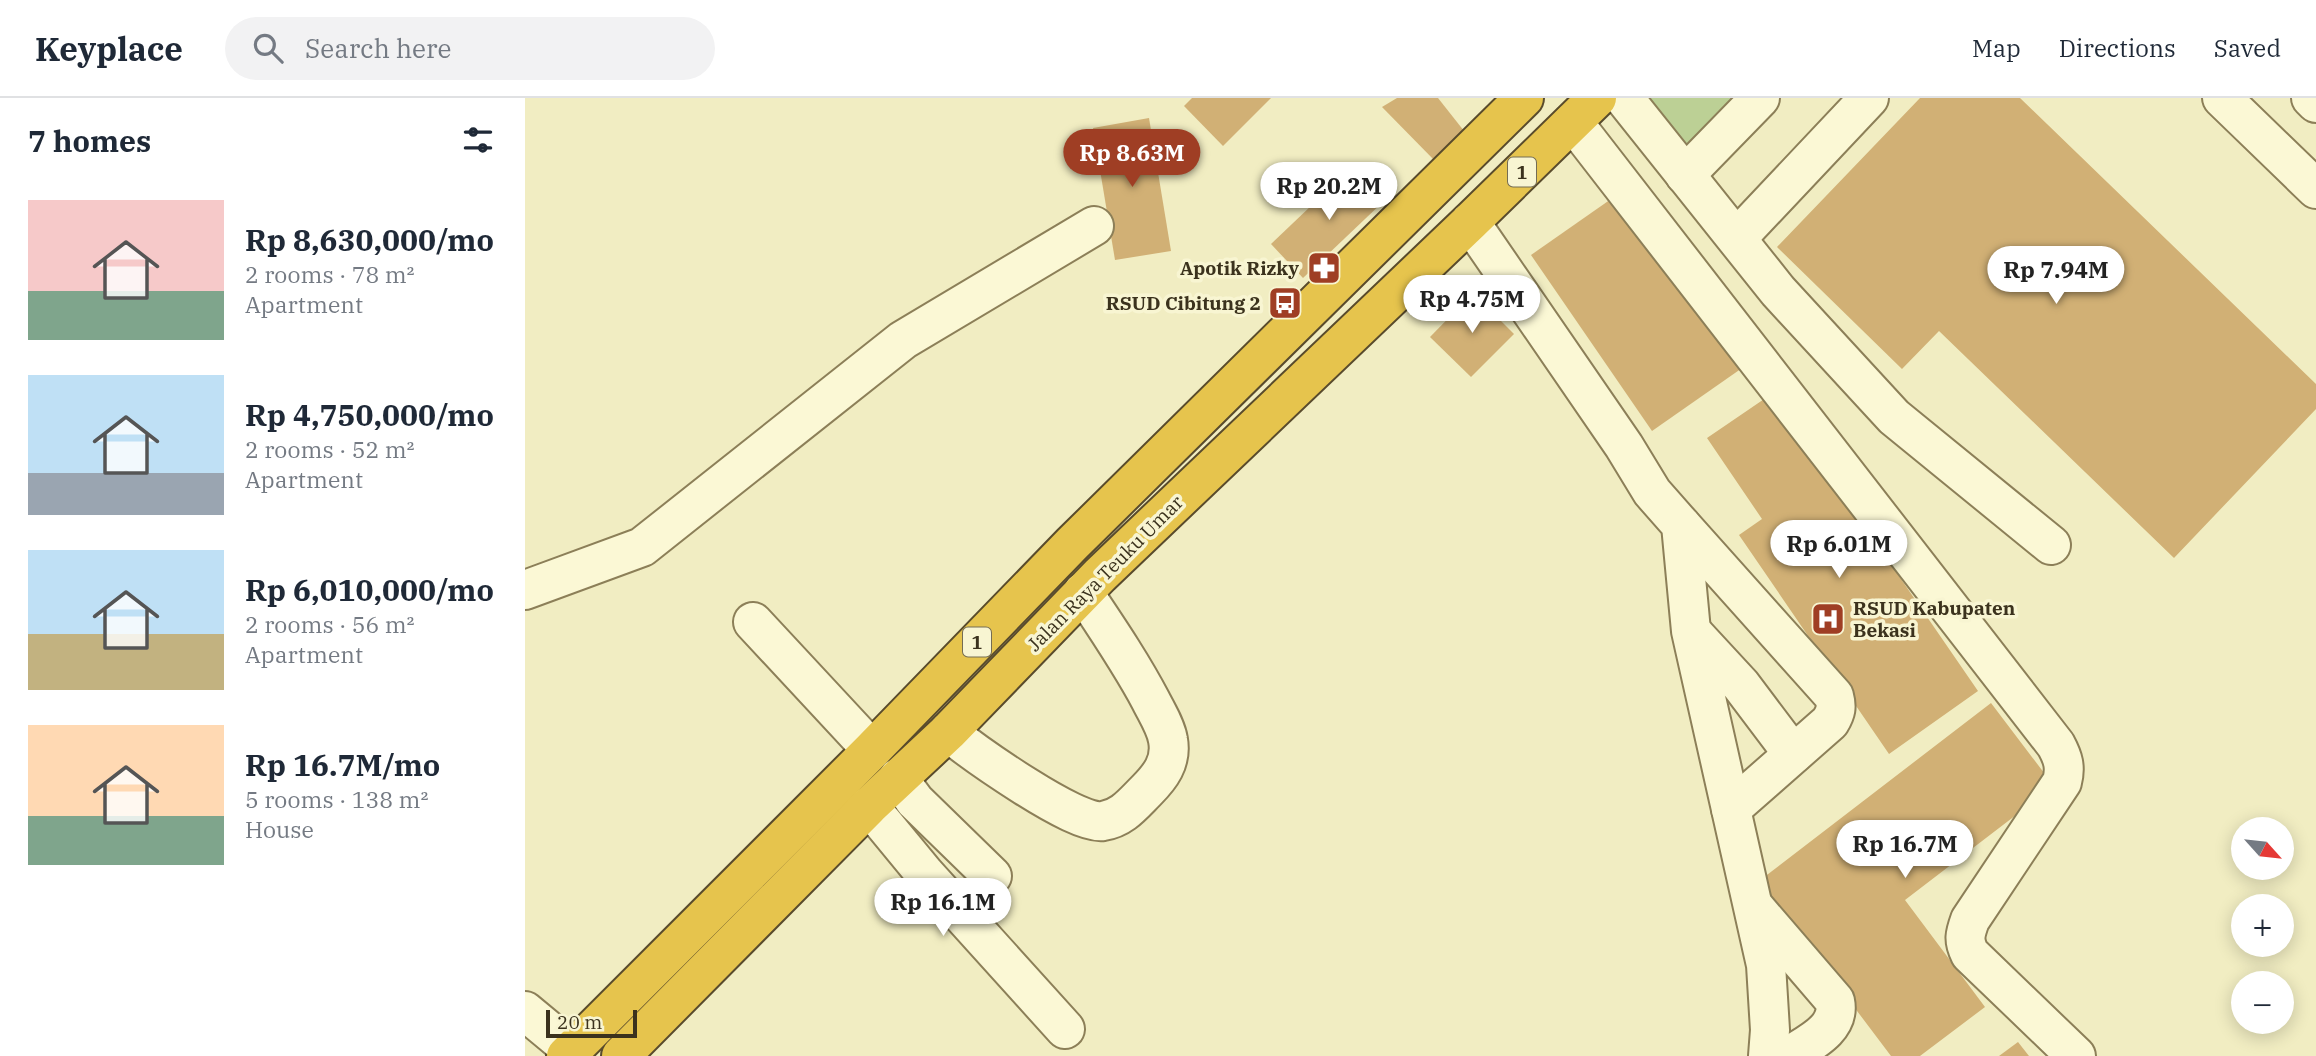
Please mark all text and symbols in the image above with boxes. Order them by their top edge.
search box [225,17,715,80]
text: Keyplace [35,27,183,70]
icon: search [249,29,287,67]
text: Search here [305,31,452,65]
text: Map [1972,32,2021,64]
text: Directions [2059,32,2176,64]
text: Saved [2214,32,2281,64]
text: 7 homes [28,121,151,160]
icon: filters [459,121,497,159]
pin: Rp 8.63M [1060,130,1204,189]
text: Rp 8.63M [1079,137,1185,167]
road number: 1 [1508,158,1536,186]
pin: Rp 20.2M [1257,162,1401,222]
text: Rp 20.2M [1276,170,1382,200]
text: Rp 8,630,000/mo [245,220,494,259]
icon: home [84,228,168,312]
pin: Rp 7.94M [1984,246,2128,306]
pharmacy icon: Apotik Rizky [1305,249,1343,287]
text: Rp 7.94M [2003,254,2109,284]
place label: Apotik Rizky [1180,256,1299,280]
text: 2 rooms · 78 m² [245,259,415,289]
pin: Rp 4.75M [1400,275,1544,335]
text: Rp 4.75M [1419,283,1525,313]
bus stop icon: RSUD Cibitung 2 [1266,284,1304,322]
text: Apartment [245,289,363,319]
place label: RSUD Cibitung 2 [1106,291,1261,315]
text: Rp 4,750,000/mo [245,395,494,434]
icon: home [84,403,168,487]
text: 2 rooms · 52 m² [245,434,415,464]
text: Apartment [245,464,363,494]
street label: Jalan Raya Teuku Umar [1022,490,1188,656]
pin: Rp 6.01M [1767,520,1911,580]
text: Rp 6.01M [1786,528,1892,558]
text: Rp 6,010,000/mo [245,570,494,609]
icon: home [84,578,168,662]
place label: RSUD Kabupaten Bekasi [1853,596,2016,642]
hospital icon: RSUD Kabupaten Bekasi [1809,600,1847,638]
text: 2 rooms · 56 m² [245,609,415,639]
road number: 1 [963,628,991,656]
text: Apartment [245,639,363,669]
text: Rp 16.7M/mo [245,745,440,784]
icon: home [84,753,168,837]
text: 5 rooms · 138 m² [245,784,428,814]
text: House [245,814,314,844]
north arrow [2231,817,2294,880]
map controls [2231,817,2294,1034]
pin: Rp 16.7M [1833,820,1977,880]
text: Rp 16.7M [1852,828,1958,858]
pin: Rp 16.1M [871,878,1015,938]
text: Rp 16.1M [890,886,996,916]
button: + [2231,894,2294,957]
button: − [2231,971,2294,1034]
scale bar [546,1007,637,1039]
text: 20 m [557,1010,602,1034]

